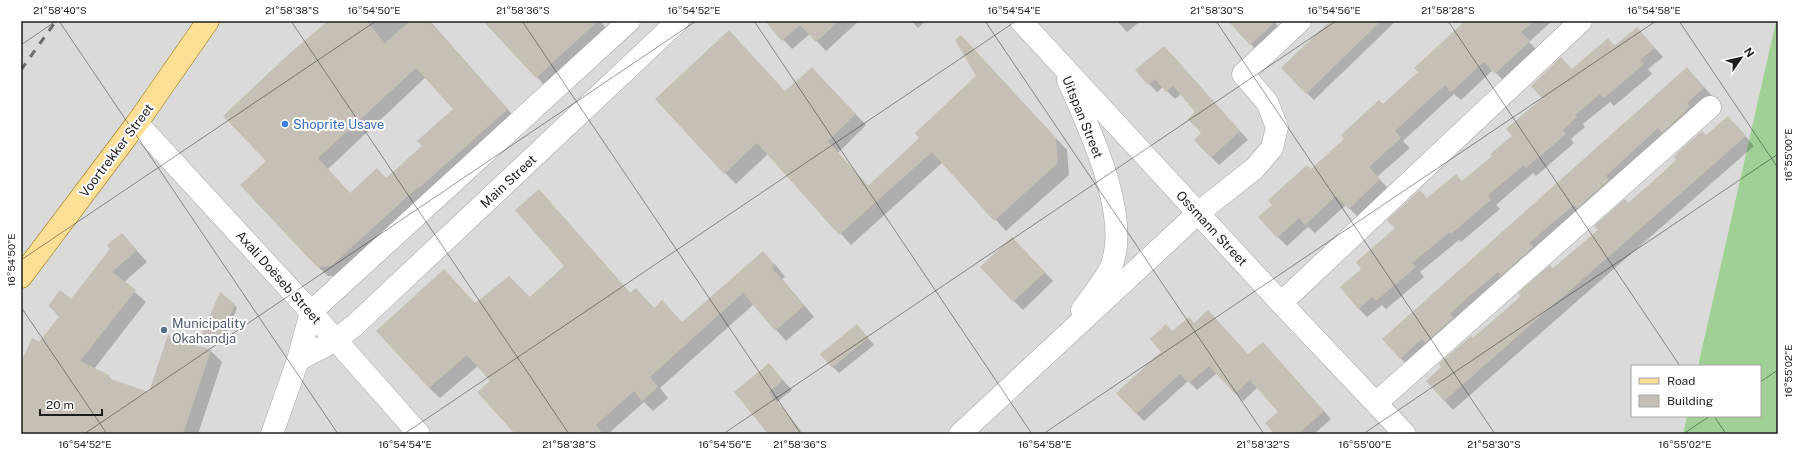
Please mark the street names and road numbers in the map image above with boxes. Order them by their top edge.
street label: Uitspan Street [1059,74,1106,161]
street label: Voortrekker Street [76,101,156,200]
street label: Main Street [477,152,539,211]
street label: Ossmann Street [1173,188,1250,269]
street label: Axali Doëseb Street [233,228,324,327]

